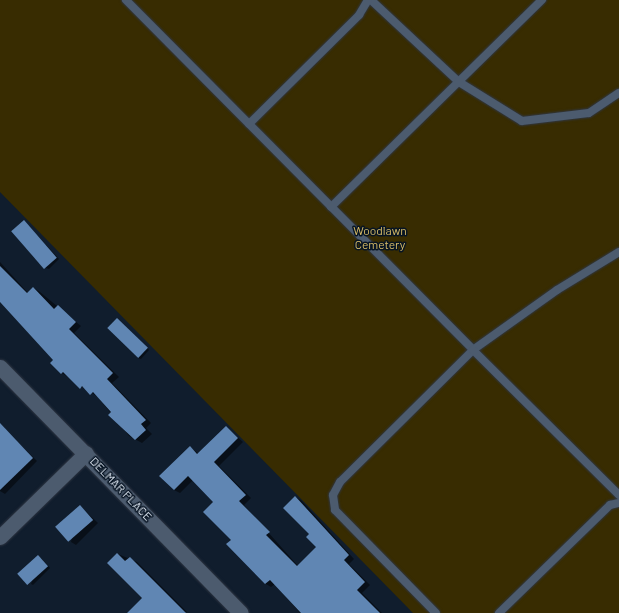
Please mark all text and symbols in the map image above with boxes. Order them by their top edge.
park label: Woodlawn Cemetery [353,224,407,252]
street label: DELMAR PLACE [87,454,155,524]

